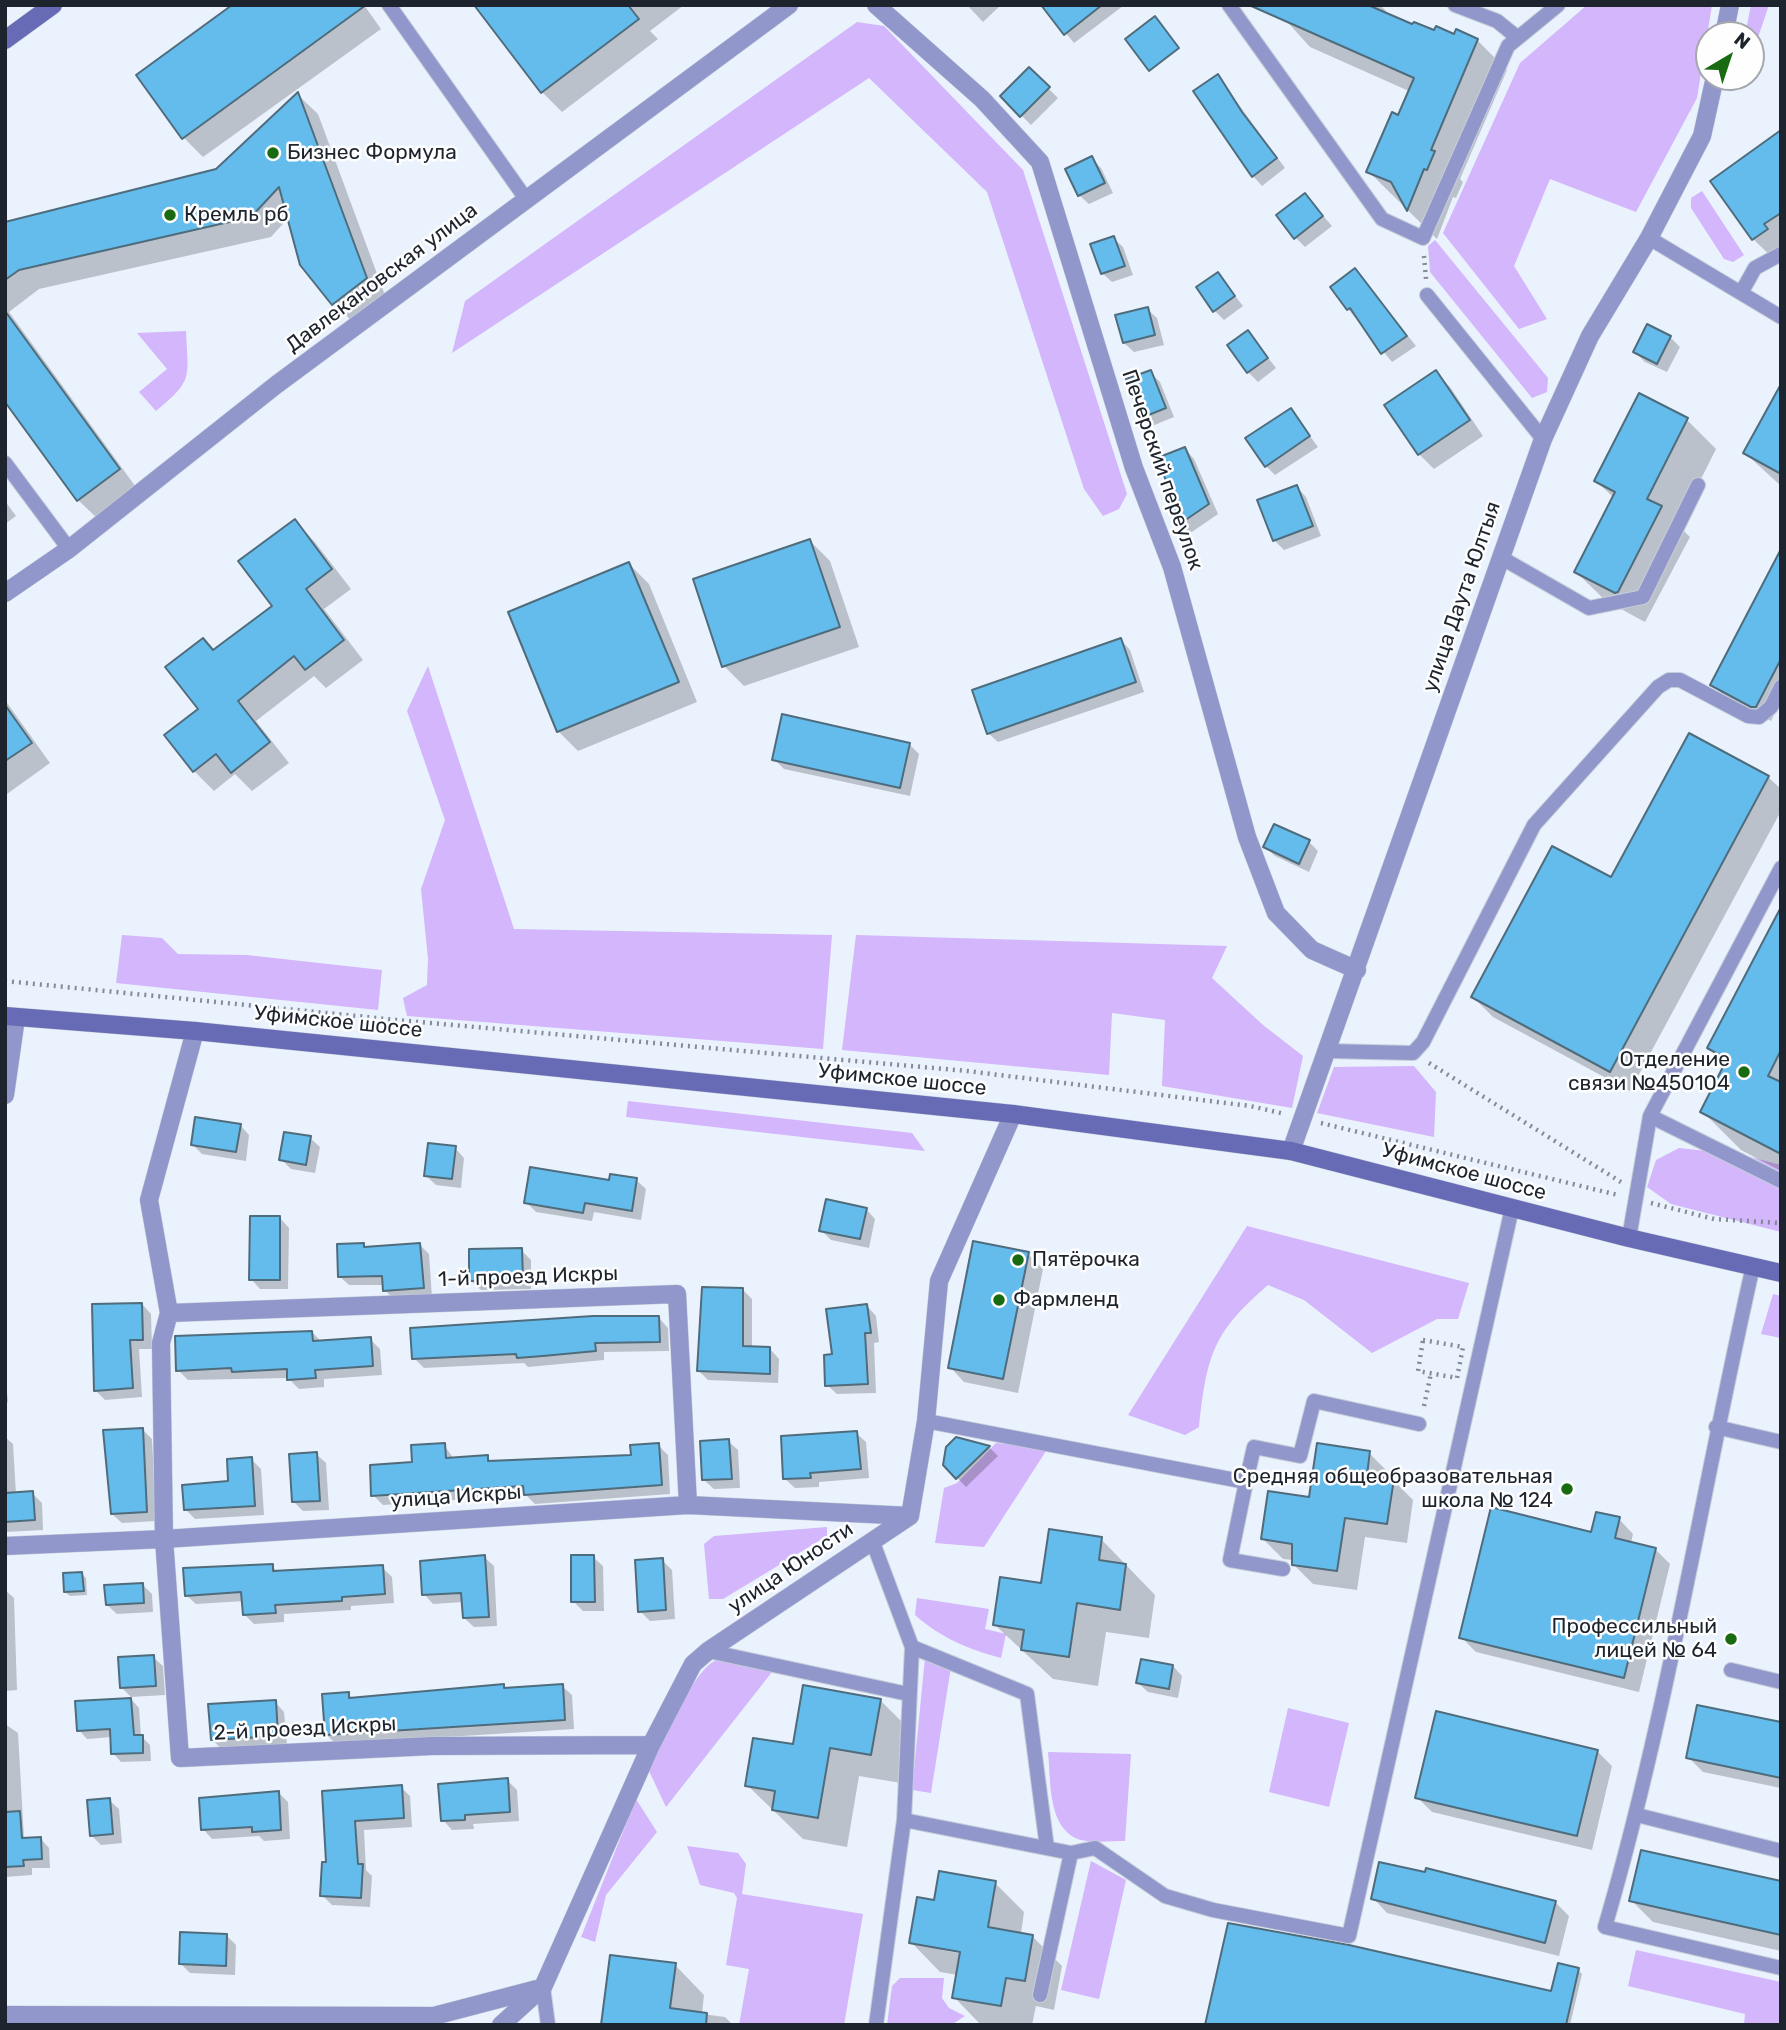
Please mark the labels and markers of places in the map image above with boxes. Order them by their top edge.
place label: Бизнес Формула [287,140,457,166]
marker: Бизнес Формула [265,145,281,161]
place label: Кремль рб [184,202,289,228]
marker: Кремль рб [162,207,178,223]
place label: Отделение связи №450104 [1568,1047,1730,1097]
marker: Отделение связи №450104 [1736,1064,1752,1080]
place label: Пятёрочка [1032,1247,1140,1273]
marker: Пятёрочка [1010,1252,1026,1268]
place label: Фармленд [1013,1287,1119,1313]
marker: Фармленд [991,1292,1007,1308]
place label: Средняя общеобразовательная школа № 124 [1233,1464,1553,1514]
marker: Средняя общеобразовательная школа № 124 [1559,1481,1575,1497]
place label: Профессильный лицей № 64 [1551,1614,1717,1664]
marker: Профессильный лицей № 64 [1723,1631,1739,1647]

